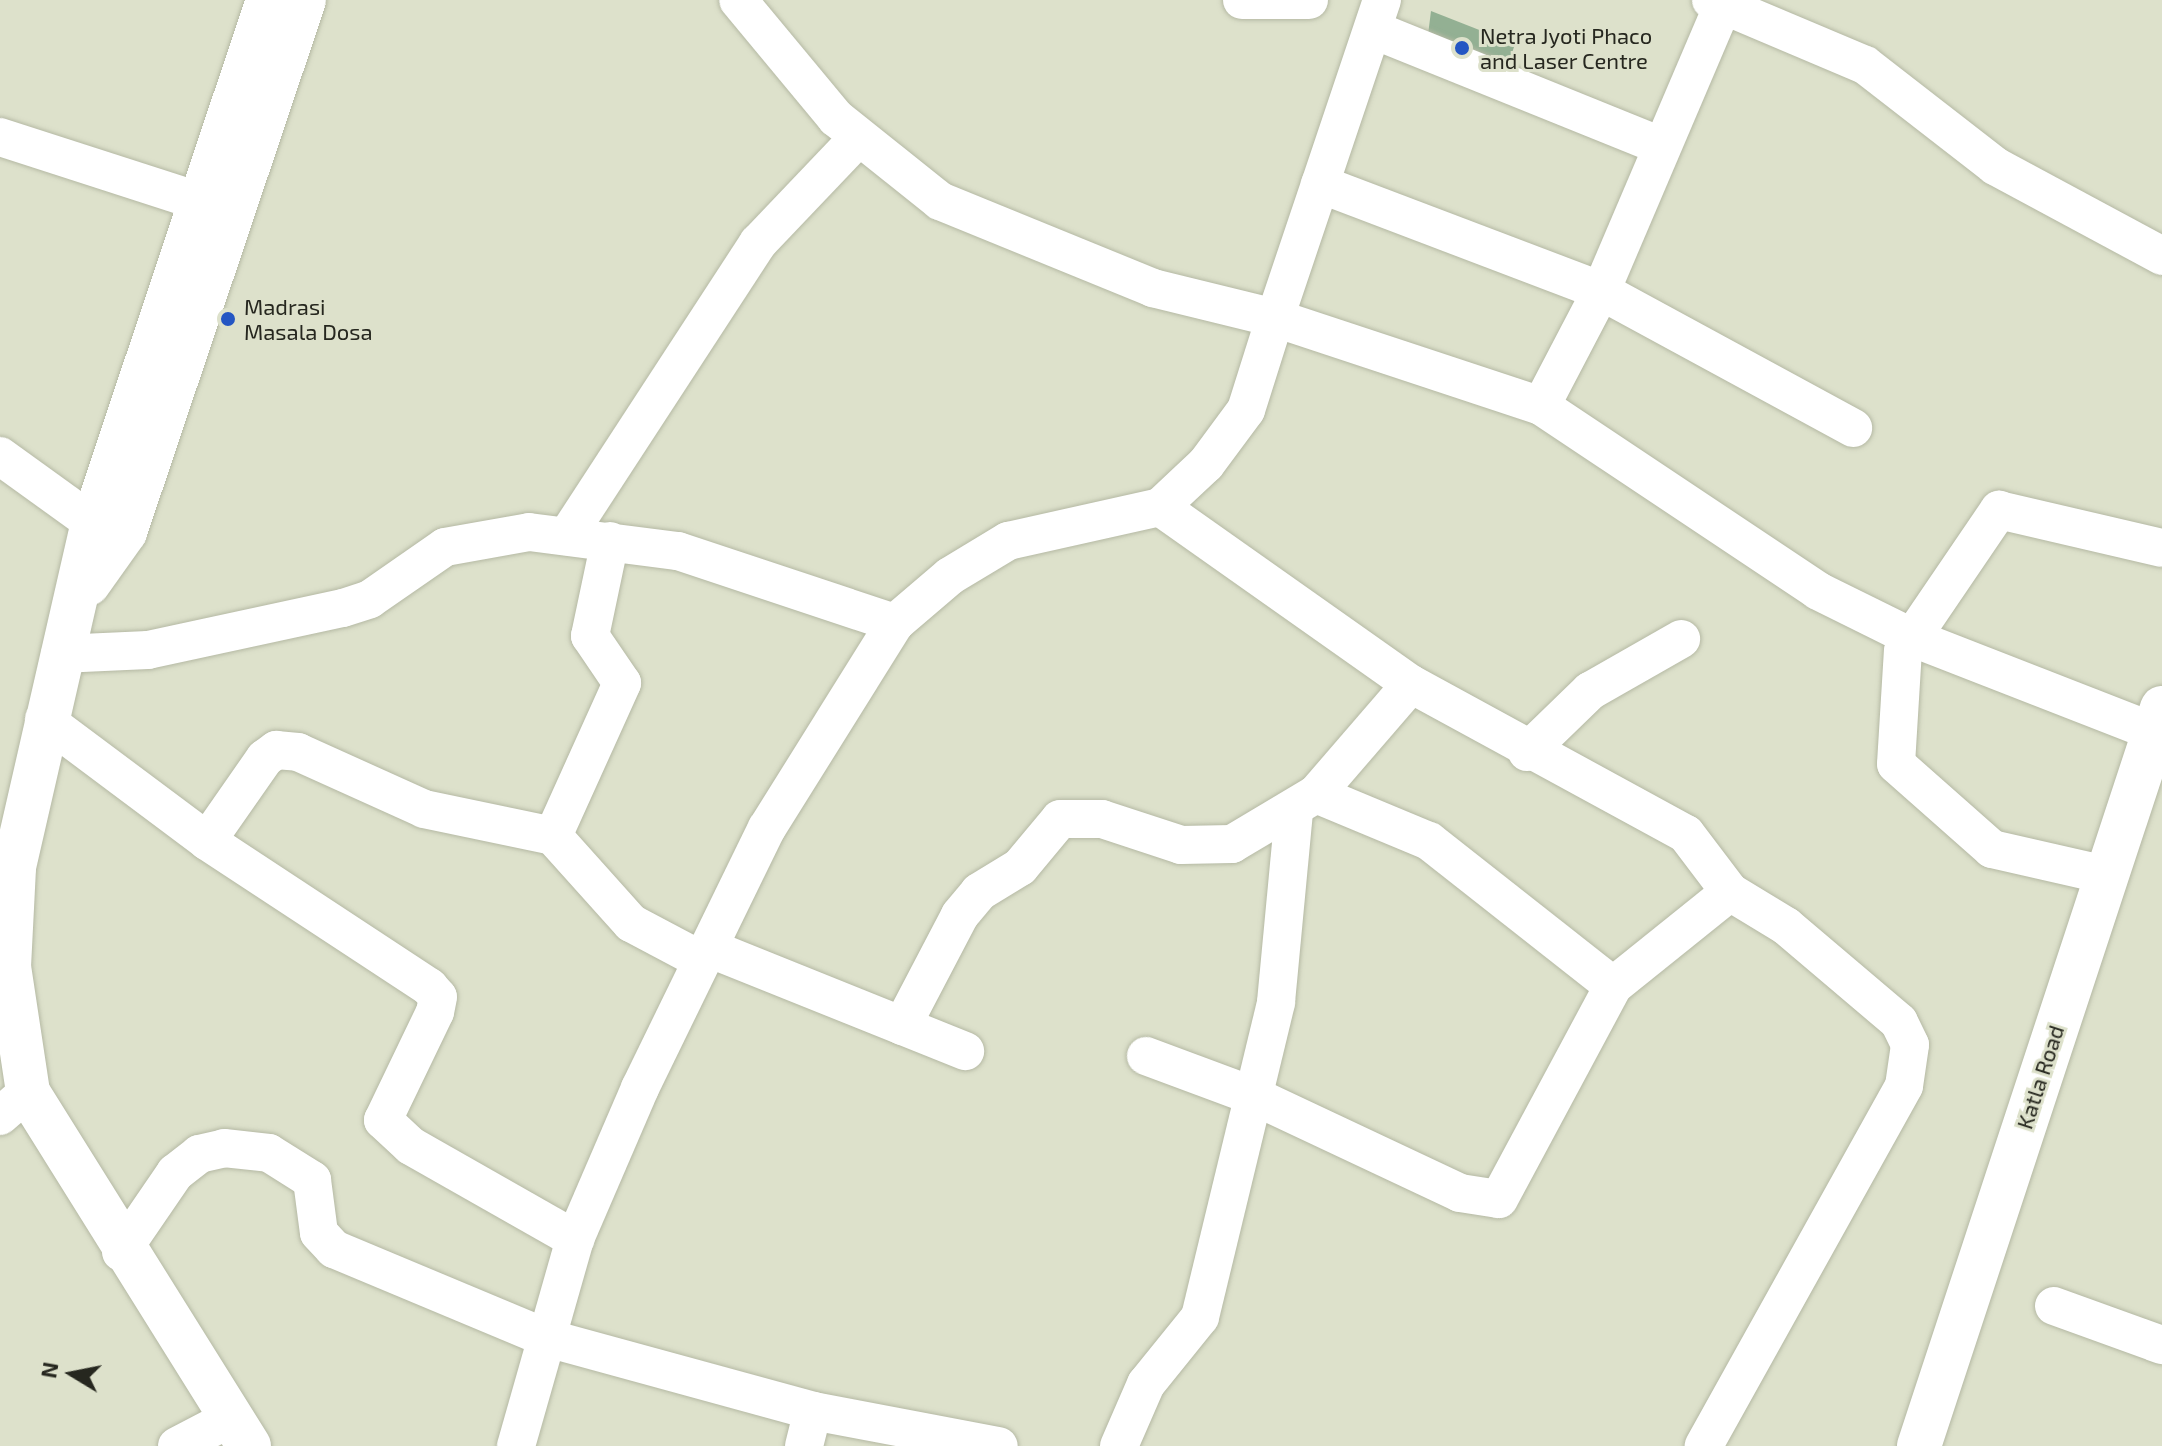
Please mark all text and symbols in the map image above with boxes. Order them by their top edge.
place label: Netra Jyoti Phaco and Laser Centre [1480,22,1653,74]
marker: Netra Jyoti Phaco and Laser Centre [1451,37,1473,59]
place label: Madrasi Masala Dosa [244,293,373,344]
marker: Madrasi Masala Dosa [219,310,237,328]
street label: Katla Road [2011,1022,2069,1132]
north arrow [32,1334,112,1414]
text: N [34,1360,63,1380]

